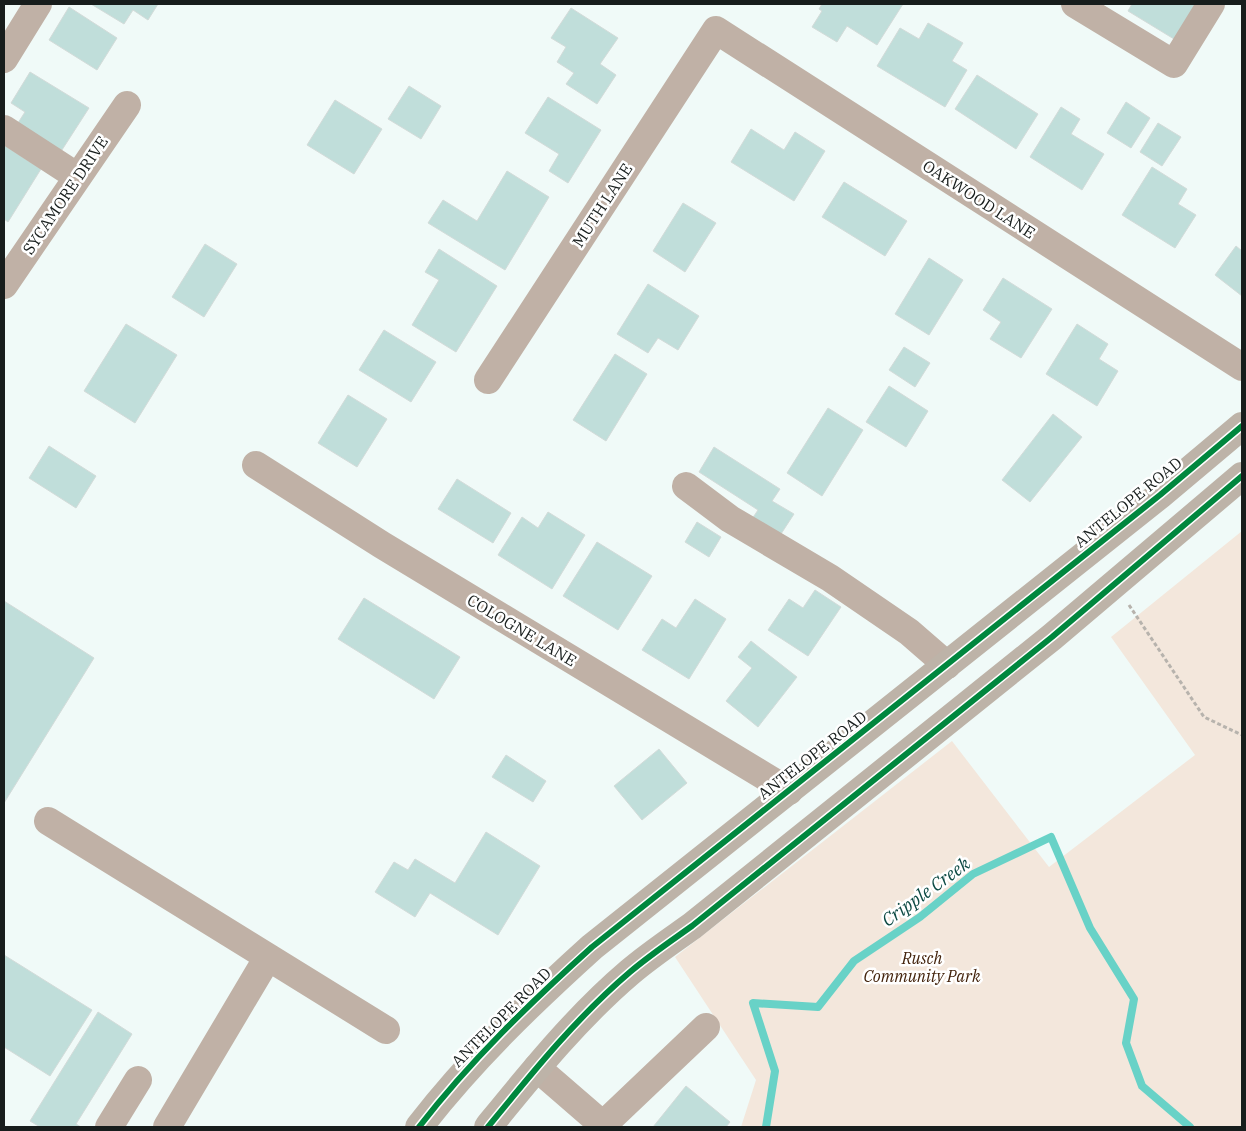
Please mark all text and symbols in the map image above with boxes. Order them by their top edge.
street label: SYCAMORE DRIVE [18,132,112,258]
street label: OAKWOOD LANE [919,155,1039,243]
street label: MUTH LANE [568,159,636,251]
street label: ANTELOPE ROAD [1070,452,1186,552]
street label: COLOGNE LANE [464,590,580,670]
street label: ANTELOPE ROAD [754,706,870,804]
water label: Cripple Creek [877,852,975,931]
park label: Rusch Community Park [864,948,981,986]
street label: ANTELOPE ROAD [447,963,555,1071]

